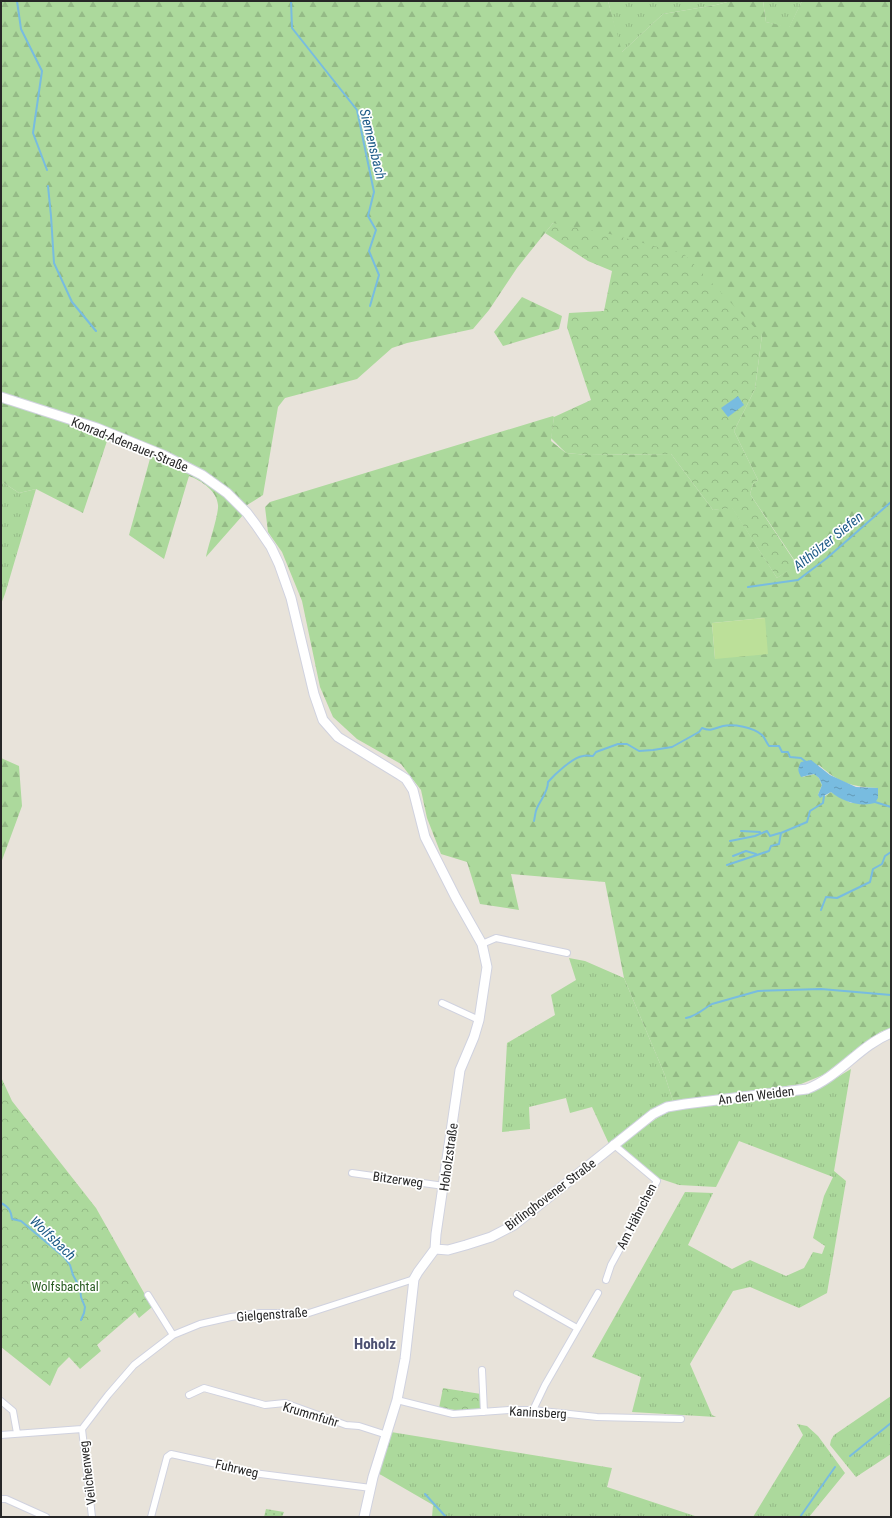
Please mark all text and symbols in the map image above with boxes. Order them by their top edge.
water label: Siemensbach [357,107,389,181]
street label: Konrad-Adenauer-Straße [69,414,191,475]
water label: Althölzer Siefen [789,508,866,574]
street label: An den Weiden [717,1083,795,1108]
street label: Hoholzstraße [436,1122,461,1192]
street label: Birlinghovener Straße [502,1155,599,1233]
street label: Bitzerweg [372,1169,424,1190]
street label: Am Hähnchen [613,1181,659,1252]
water label: Wolfsbach [27,1213,79,1263]
park label: Wolfsbachtal [31,1279,99,1294]
street label: Gielgenstraße [236,1305,308,1324]
district label: Hoholz [354,1335,396,1353]
street label: Krummfuhr [281,1399,341,1430]
street label: Kaninsberg [509,1404,567,1421]
street label: Veilchenweg [76,1440,99,1506]
street label: Fuhrweg [214,1456,260,1481]

